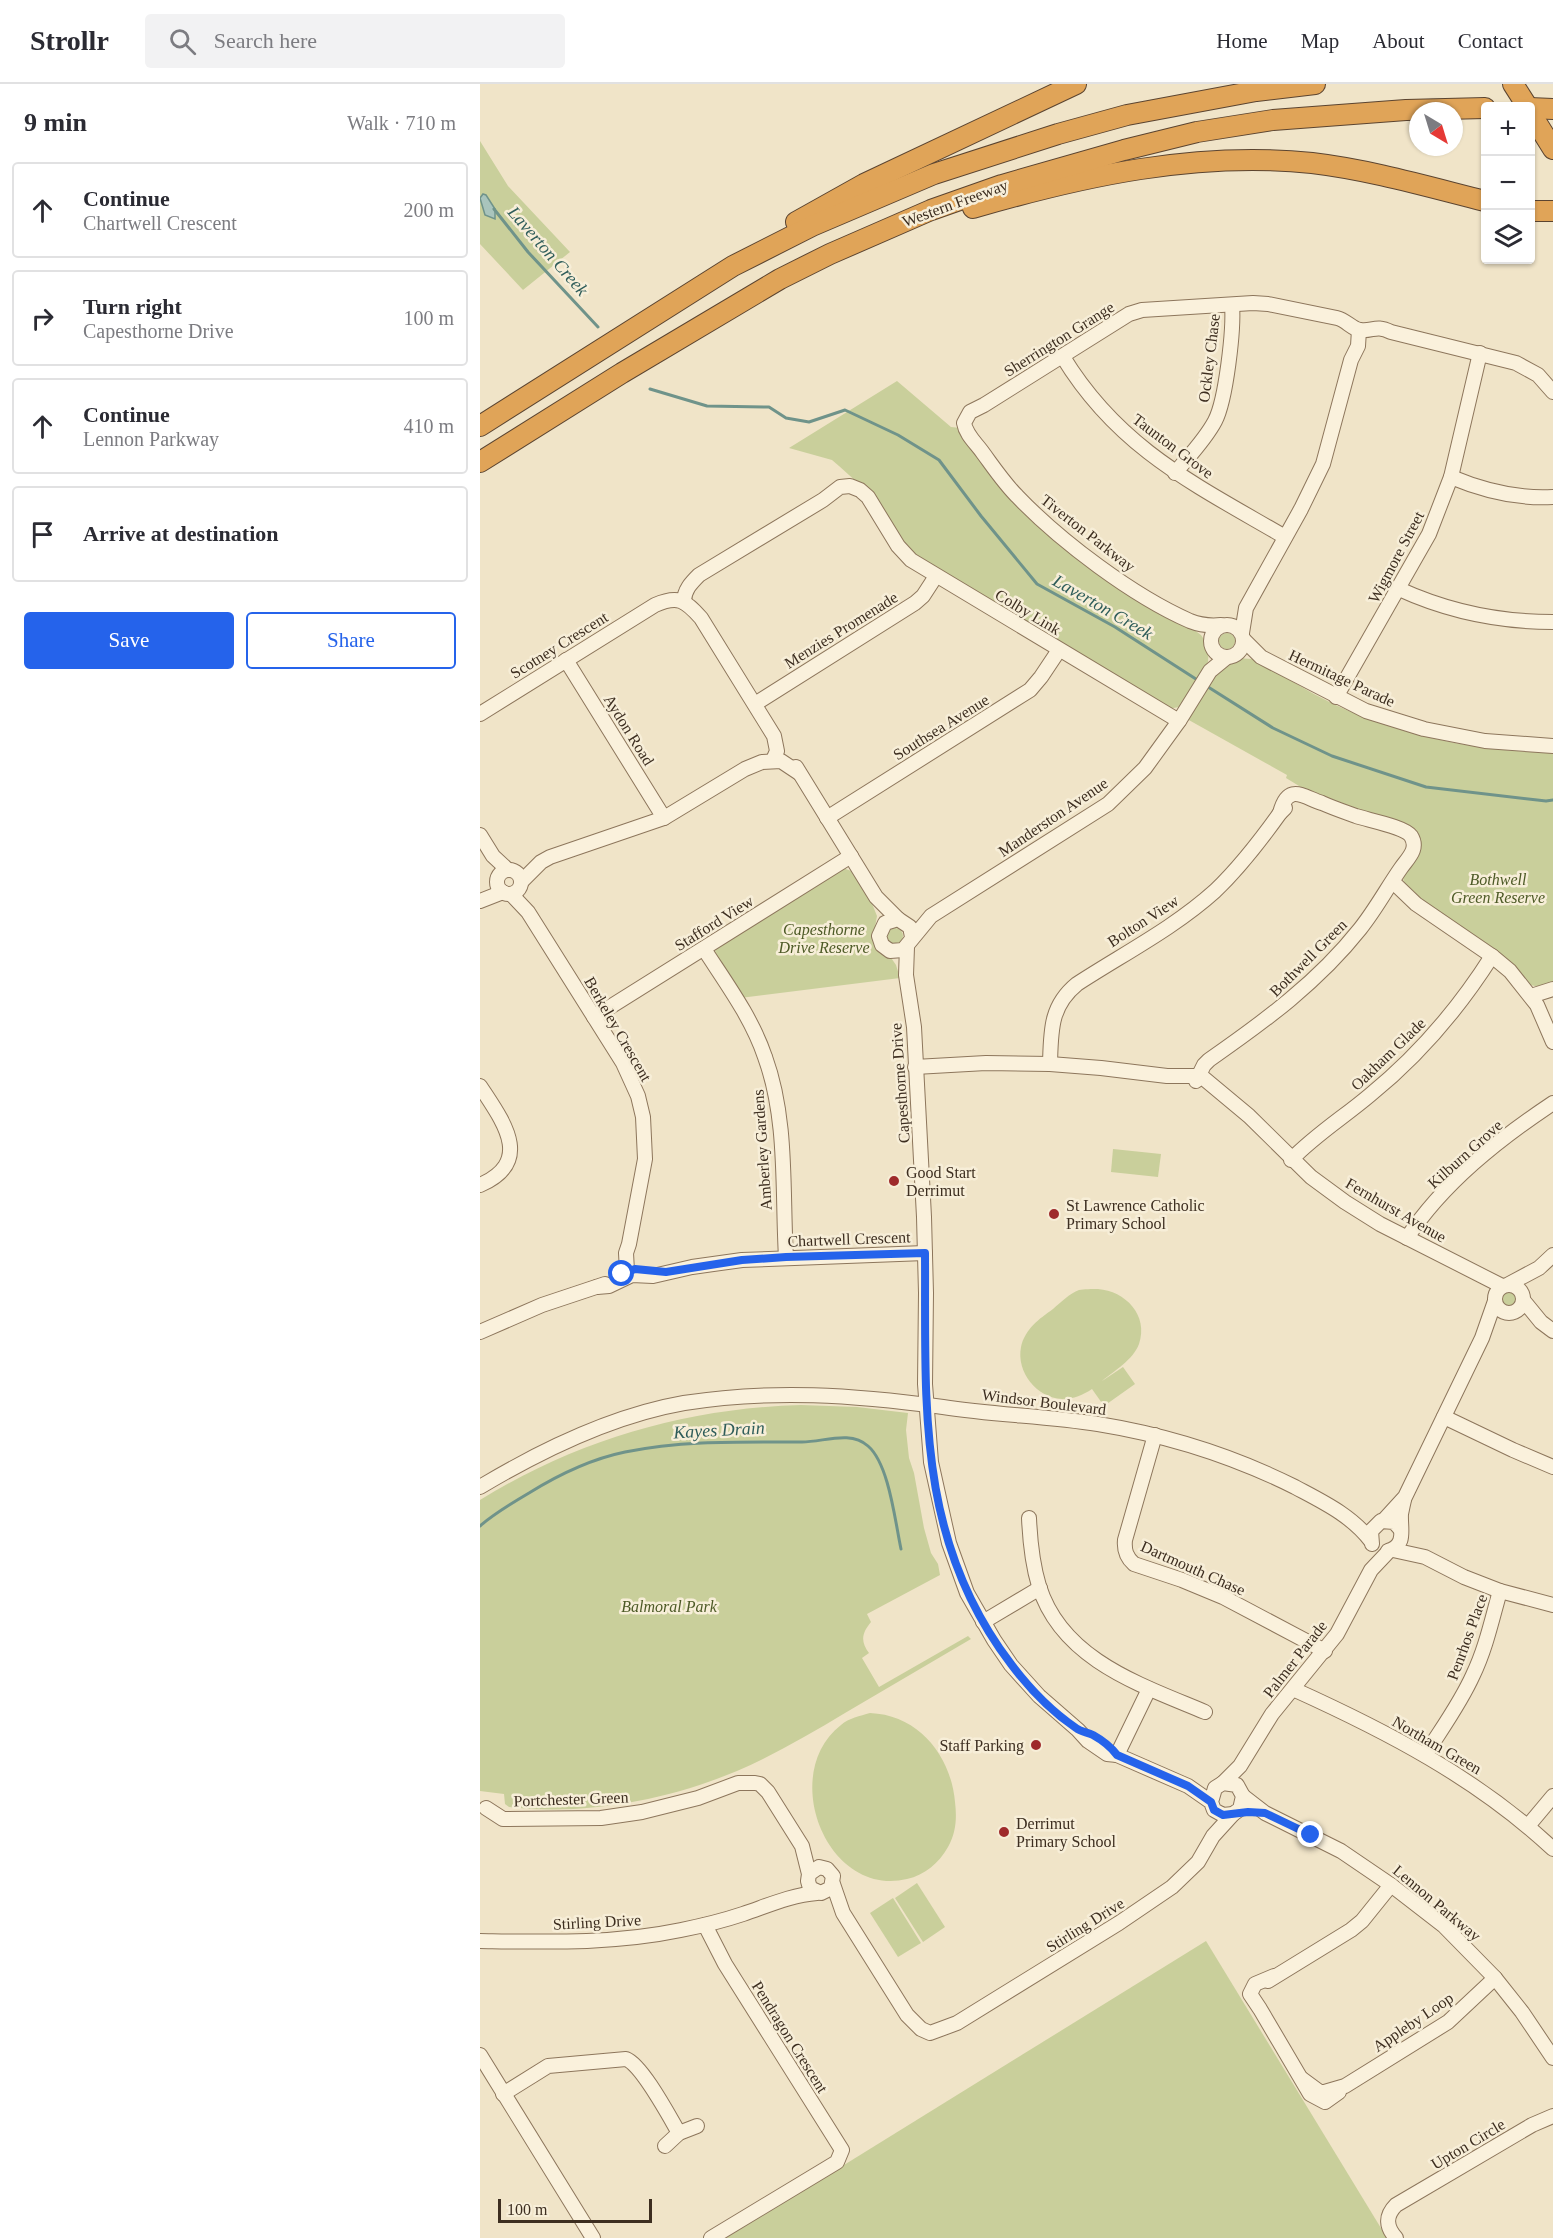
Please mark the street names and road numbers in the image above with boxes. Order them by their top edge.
street label: Western Freeway [900,176,1010,231]
street label: Sherrington Grange [1001,298,1118,381]
street label: Ockley Chase [1195,313,1224,403]
street label: Taunton Grove [1129,410,1217,482]
street label: Tiverton Parkway [1037,491,1138,576]
street label: Wigmore Street [1365,508,1428,606]
street label: Colby Link [992,586,1064,639]
street label: Menzies Promenade [781,588,901,672]
street label: Scotney Crescent [507,608,612,683]
street label: Hermitage Parade [1286,646,1398,711]
street label: Southsea Avenue [890,691,992,763]
street label: Aydon Road [600,692,657,769]
street label: Manderston Avenue [995,774,1111,860]
street label: Stafford View [672,892,757,954]
street label: Bolton View [1104,892,1182,950]
street label: Bothwell Green [1266,916,1350,1000]
street label: Berkeley Crescent [580,974,655,1085]
street label: Oakham Glade [1347,1014,1429,1094]
street label: Capesthorne Drive [887,1022,914,1144]
street label: Amberley Gardens [749,1089,776,1211]
street label: Kilburn Grove [1424,1116,1506,1192]
street label: Fernhurst Avenue [1343,1174,1449,1246]
street label: Chartwell Crescent [787,1228,911,1250]
street label: Windsor Boulevard [981,1386,1107,1418]
street label: Dartmouth Chase [1138,1537,1248,1599]
street label: Penrhos Place [1444,1592,1490,1682]
street label: Palmer Parade [1260,1617,1330,1701]
street label: Northam Green [1389,1713,1485,1777]
street label: Portchester Green [513,1788,629,1810]
street label: Lennon Parkway [1389,1862,1484,1945]
street label: Stirling Drive [1043,1894,1128,1956]
street label: Stirling Drive [552,1911,642,1934]
street label: Pendragon Crescent [748,1978,832,2097]
street label: Appleby Loop [1370,1989,1457,2056]
street label: Upton Circle [1428,2115,1509,2174]

